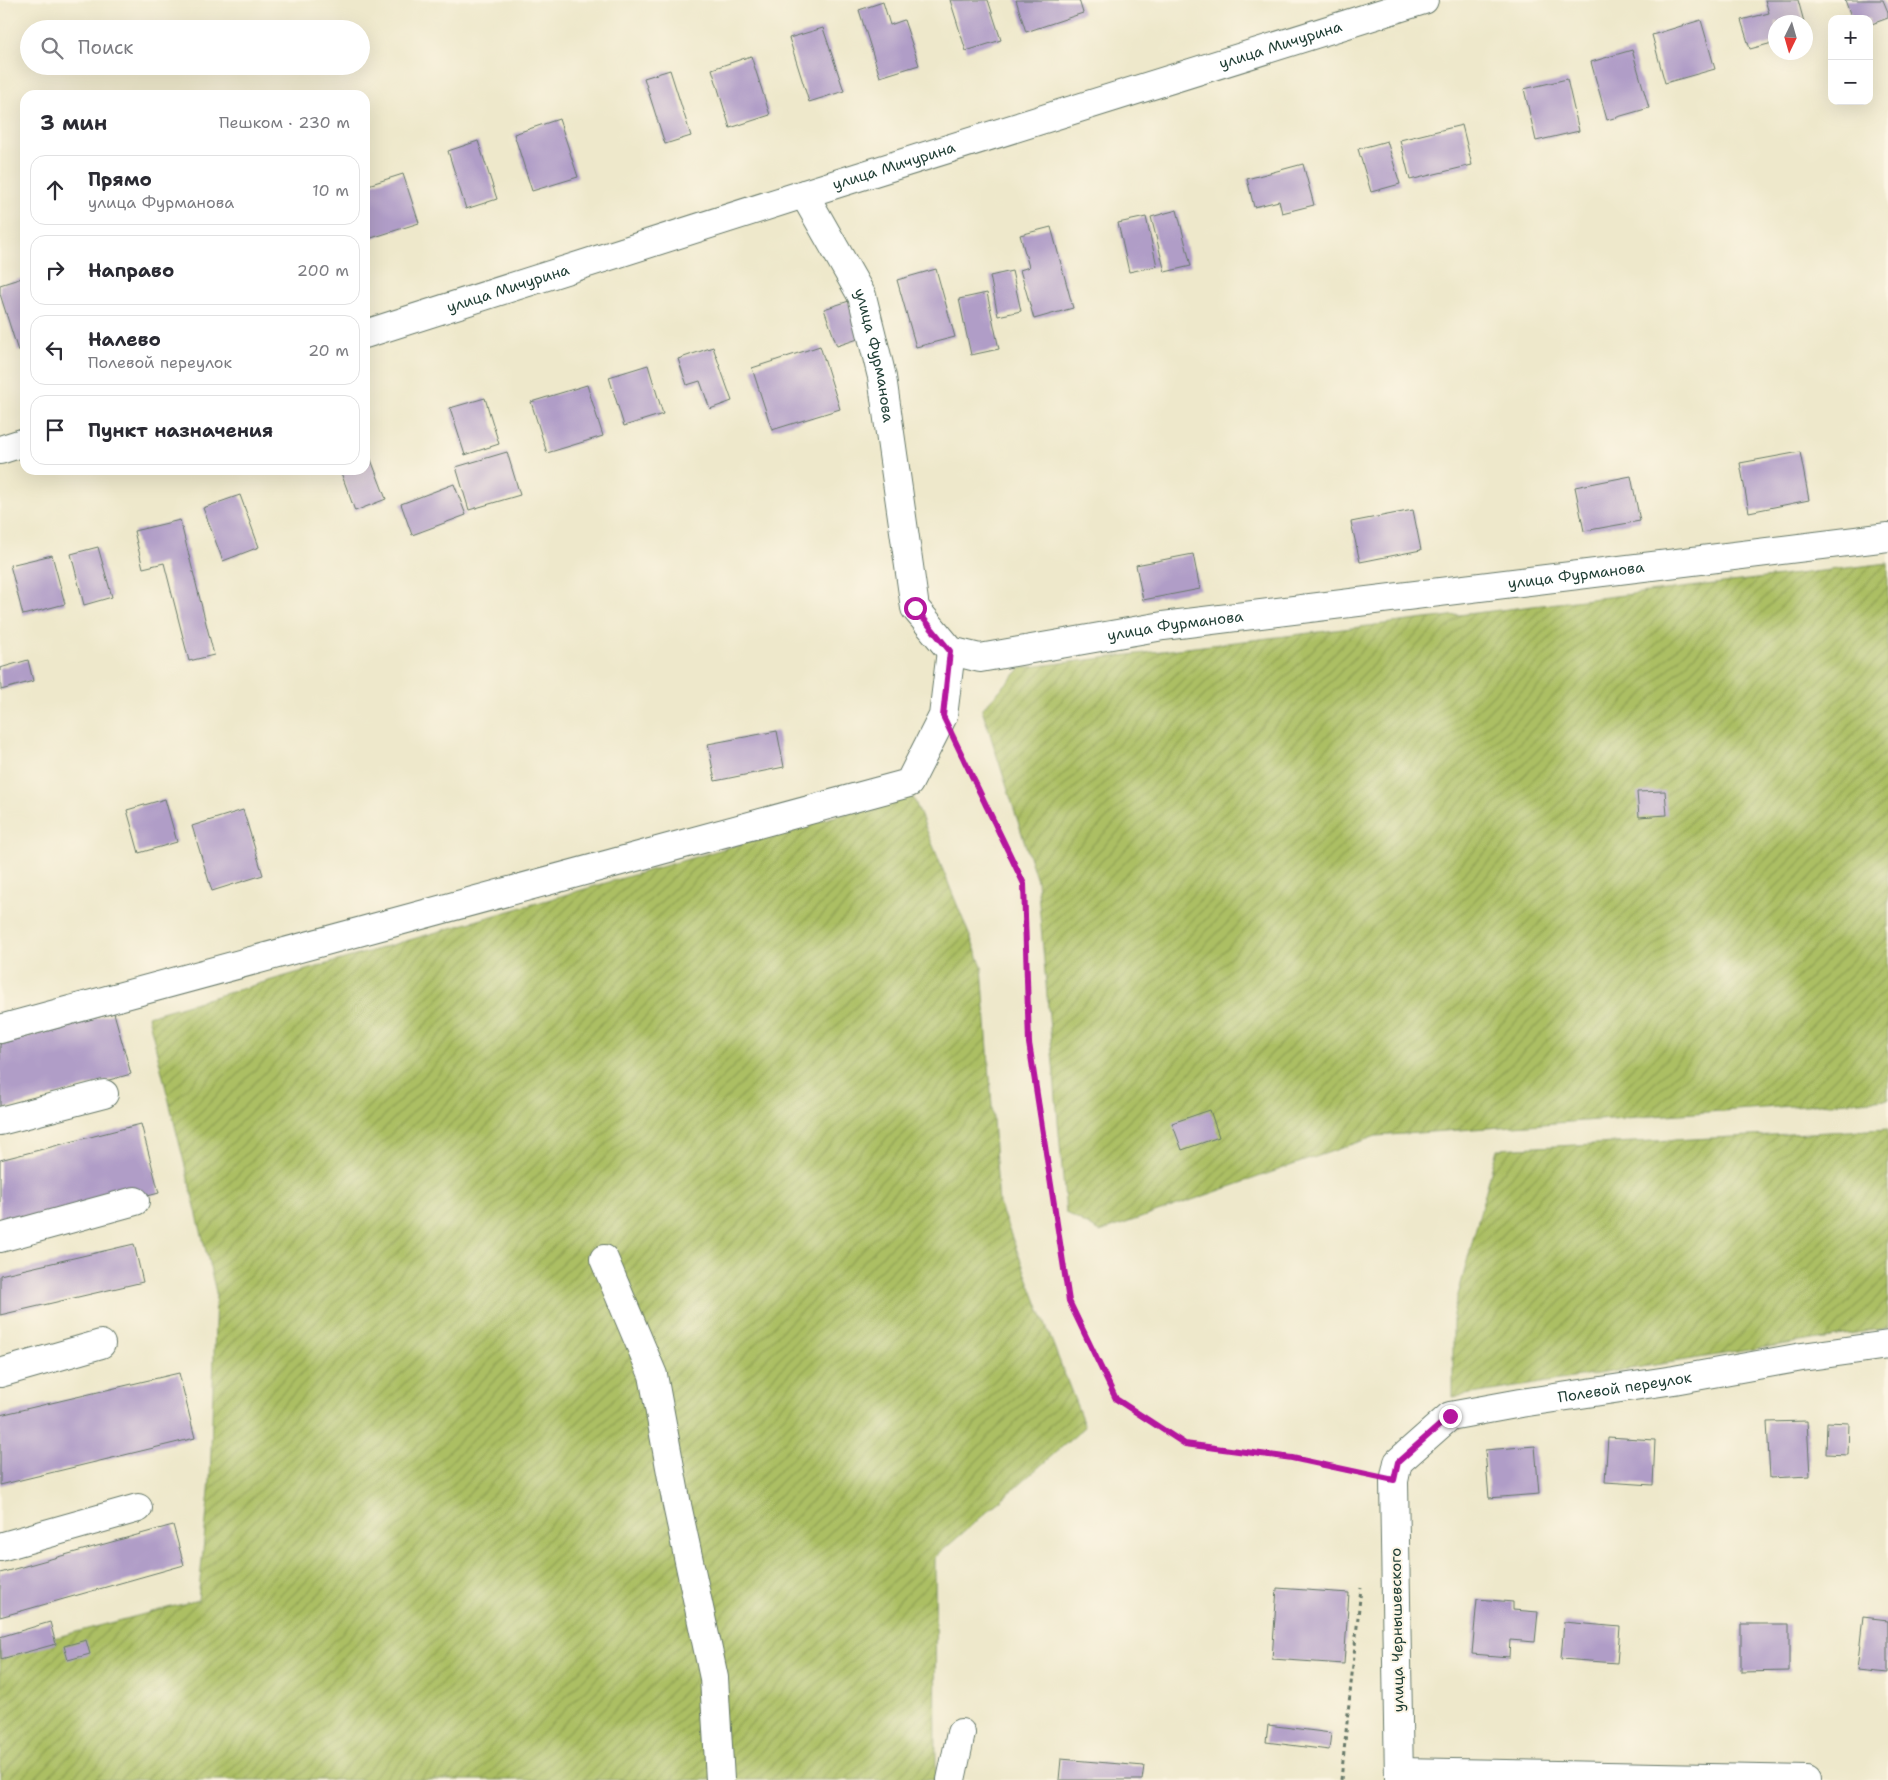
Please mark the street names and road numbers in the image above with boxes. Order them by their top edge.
street label: улица Мичурина [1217,16,1345,74]
street label: улица Мичурина [830,137,958,194]
street label: улица Мичурина [444,259,572,317]
street label: улица Фурманова [849,284,898,424]
street label: улица Фурманова [1507,557,1646,594]
street label: улица Фурманова [1106,606,1245,646]
street label: Полевой переулок [1556,1367,1693,1407]
street label: улица Чернышевского [1386,1548,1408,1712]

